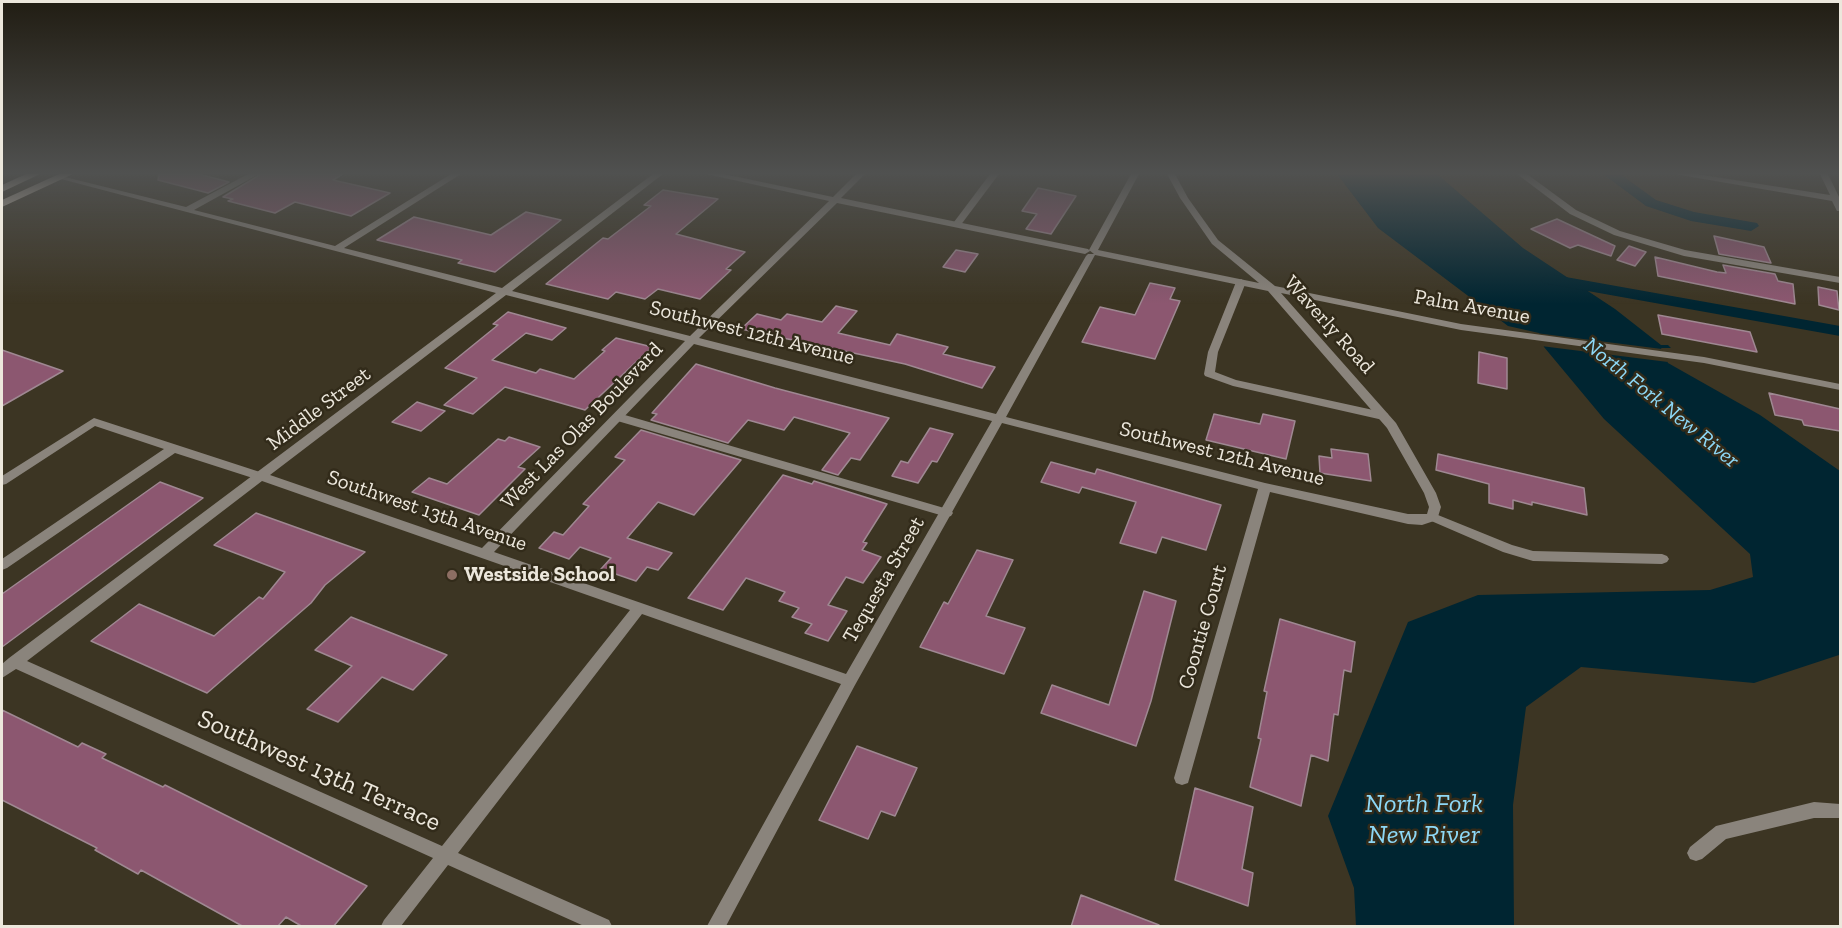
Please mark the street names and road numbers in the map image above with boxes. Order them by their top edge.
street label: Waverly Road [1278,271,1380,379]
street label: Palm Avenue [1412,284,1532,330]
street label: Southwest 12th Avenue [647,295,857,371]
street label: West Las Olas Boulevard [496,337,668,515]
street label: Middle Street [262,362,376,456]
street label: Southwest 12th Avenue [1117,416,1327,492]
street label: Southwest 13th Avenue [324,465,530,557]
street label: Tequesta Street [838,512,930,648]
street label: Coontie Court [1173,562,1233,692]
street label: Southwest 13th Terrace [193,703,445,839]

